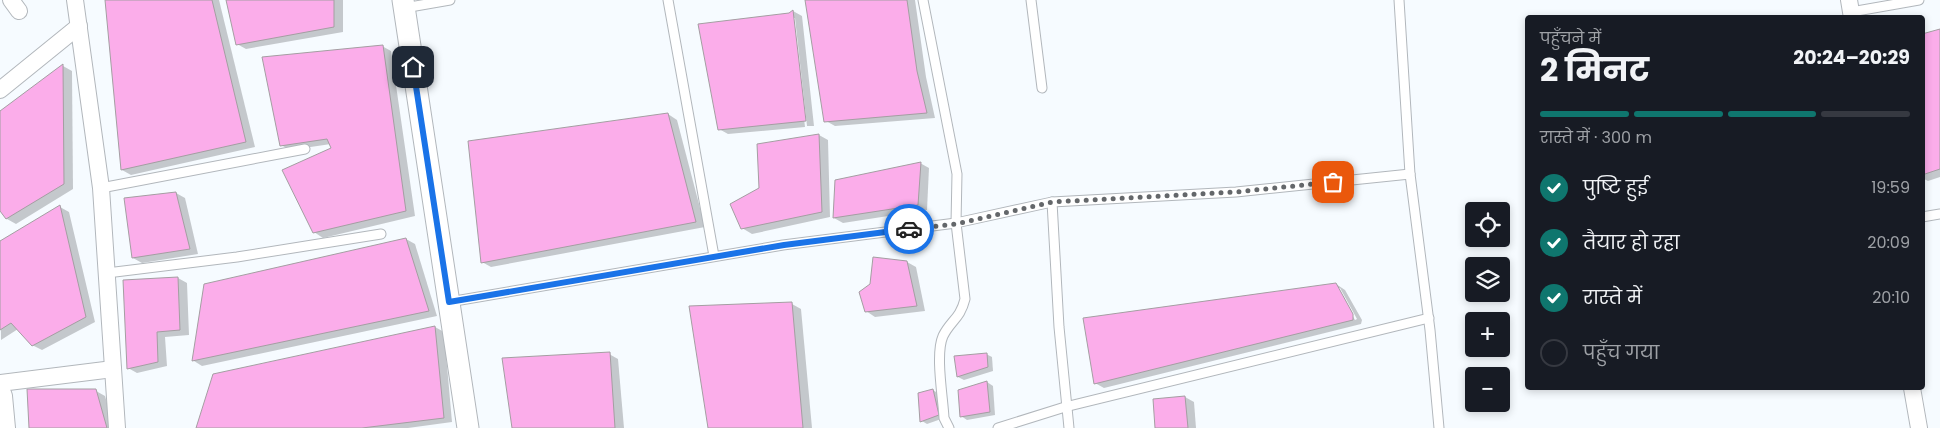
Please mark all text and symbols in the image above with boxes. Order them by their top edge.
text: पहुँचने में [1540,27,1601,50]
text: 20:24–20:29 [1793,44,1910,71]
pin [392,46,434,88]
text: 2 मिनट [1540,47,1649,92]
icon: home [399,53,427,81]
text: रास्ते में · 300 m [1540,126,1652,149]
pin [1312,161,1354,203]
icon: bag [1319,168,1347,196]
icon: check [1540,174,1568,202]
text: पुष्टि हुई [1583,174,1648,201]
text: 19:59 [1871,176,1910,199]
map controls [1465,202,1510,412]
button: locate [1465,202,1510,247]
courier [884,204,934,254]
icon: car [895,215,923,243]
icon: check [1540,229,1568,257]
text: तैयार हो रहा [1583,229,1680,256]
text: 20:09 [1867,231,1910,254]
button: layers [1465,257,1510,302]
icon: check [1540,284,1568,312]
text: रास्ते में [1583,284,1642,311]
text: 20:10 [1872,286,1910,309]
button: + [1465,312,1510,357]
text: पहुँच गया [1583,339,1659,366]
button: − [1465,367,1510,412]

